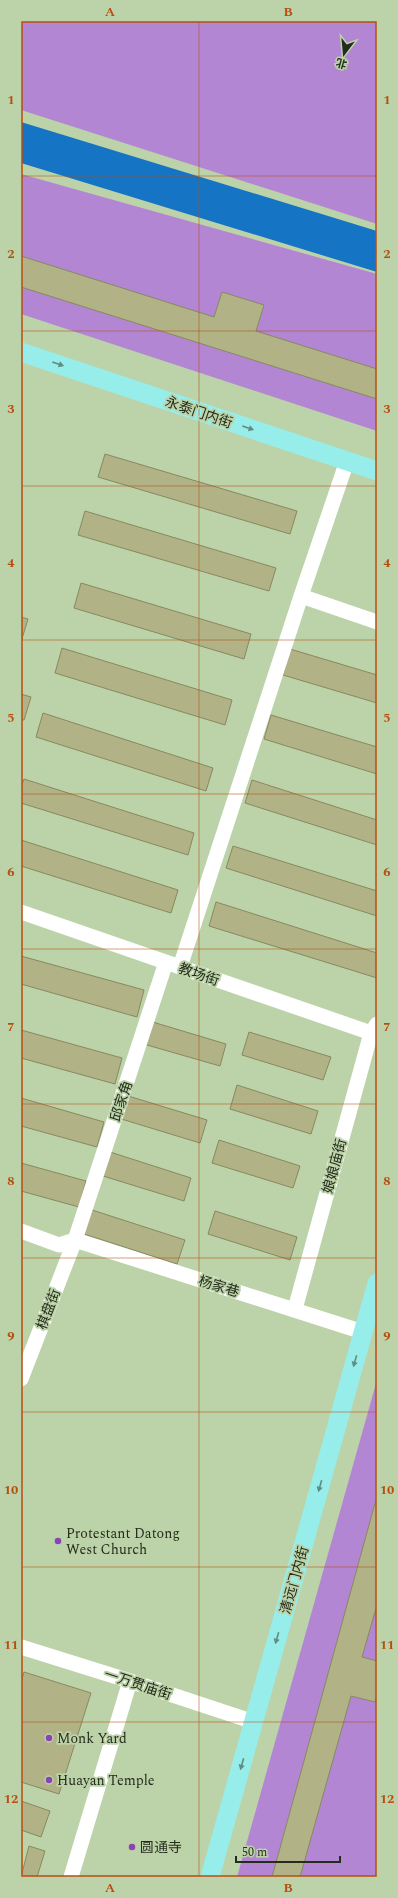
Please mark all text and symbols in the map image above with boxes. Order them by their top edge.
text: A [105,2,115,22]
text: B [283,2,293,22]
north arrow [324,34,364,74]
text: 北 [334,53,349,73]
text: 1 [7,90,15,110]
text: 1 [383,90,391,110]
text: 2 [7,244,15,264]
text: 2 [383,244,391,264]
one-way arrow [52,361,64,367]
street label: 永泰门内街 [162,391,235,434]
text: 3 [7,399,15,419]
text: 3 [383,399,391,419]
one-way arrow [242,425,254,431]
text: 4 [7,553,15,573]
text: 4 [383,553,391,573]
text: 5 [7,708,15,728]
text: 5 [383,708,391,728]
text: 6 [7,862,15,882]
text: 6 [383,862,391,882]
street label: 教场街 [176,958,222,991]
text: 7 [7,1017,15,1037]
text: 7 [383,1017,391,1037]
street label: 邱家角 [105,1078,138,1124]
street label: 娘娘庙街 [317,1136,352,1196]
text: 8 [7,1171,15,1191]
text: 8 [383,1171,391,1191]
street label: 杨家巷 [196,1270,242,1303]
street label: 棋盘街 [31,1286,66,1333]
text: 9 [7,1326,15,1346]
text: 9 [383,1326,391,1346]
one-way arrow [352,1356,358,1368]
text: 10 [4,1480,18,1500]
text: 10 [380,1480,394,1500]
one-way arrow [317,1481,323,1493]
place label: Protestant Datong West Church [66,1523,180,1560]
marker: Protestant Datong West Church [53,1536,63,1546]
street label: 清远门内街 [275,1544,314,1617]
one-way arrow [274,1633,280,1645]
text: 11 [4,1635,18,1655]
text: 11 [380,1635,394,1655]
street label: 一万贯庙街 [101,1664,174,1705]
place label: Monk Yard [57,1728,127,1749]
marker: Monk Yard [44,1733,54,1743]
one-way arrow [239,1758,245,1770]
place label: Huayan Temple [57,1770,155,1791]
marker: Huayan Temple [44,1775,54,1785]
text: 12 [4,1789,18,1809]
text: 12 [380,1789,394,1809]
place label: 圆通寺 [140,1837,182,1858]
scale bar [236,1838,340,1864]
marker: 圆通寺 [127,1842,137,1852]
text: 50 m [242,1843,267,1862]
text: A [105,1878,115,1898]
text: B [283,1878,293,1898]

